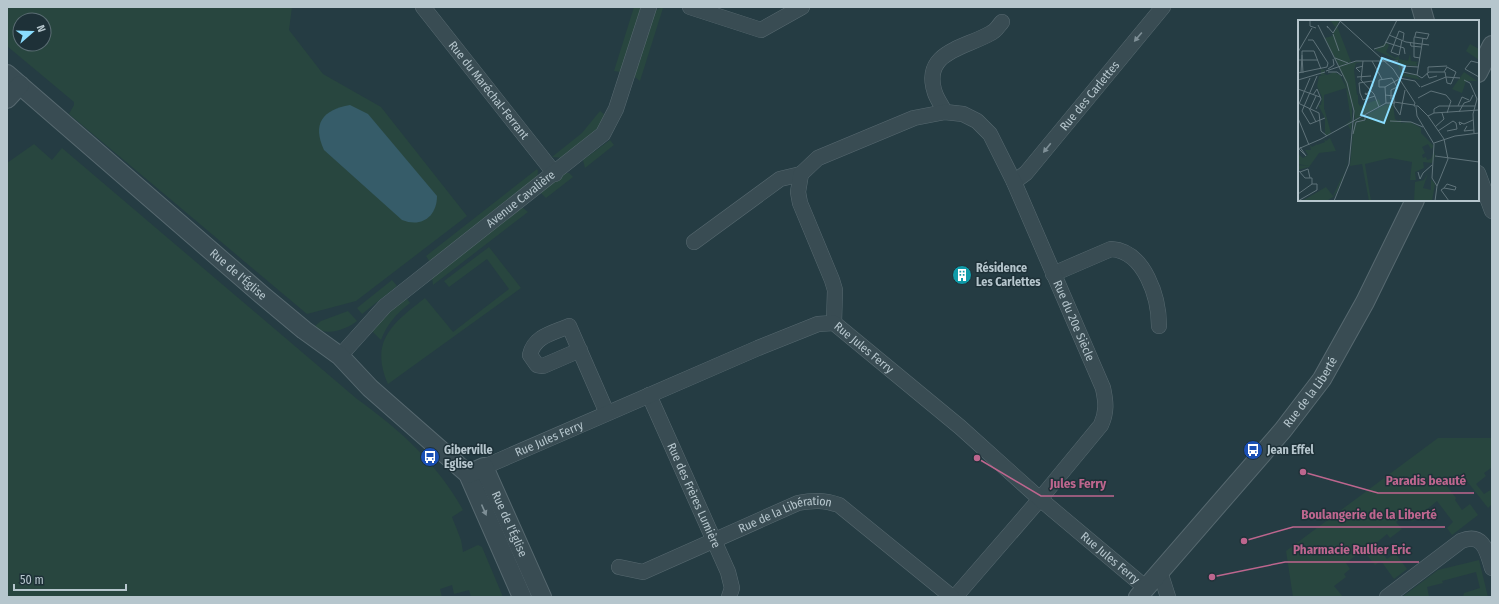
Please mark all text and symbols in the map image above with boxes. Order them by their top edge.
north arrow [12,12,52,52]
inset map [1298,20,1479,201]
text: N [34,23,48,34]
one-way arrow [1134,32,1143,42]
street label: Rue du Maréchal-Ferrant [446,38,532,142]
street label: Rue des Carlettes [1057,58,1122,133]
one-way arrow [1042,143,1051,153]
street label: Avenue Cavalière [483,168,558,230]
street label: Rue de l'Église [207,246,269,303]
place label: Résidence Les Carlettes [976,261,1041,289]
building icon: Résidence Les Carlettes [951,264,973,286]
street label: Rue du 20e Siècle [1050,278,1098,363]
street label: Rue Jules Ferry [831,319,897,377]
street label: Rue de la Liberté [1281,354,1340,430]
street label: Rue Jules Ferry [513,418,586,460]
bus stop icon: Jean Effel [1242,439,1264,461]
street label: Rue des Frères Lumière [664,441,723,550]
place label: Giberville Eglise [444,443,493,471]
place label: Jean Effel [1266,443,1315,457]
bus stop icon: Giberville Eglise [419,446,441,468]
callout: Paradis beauté [1378,468,1474,493]
callout: Jules Ferry [1041,471,1114,496]
text: Paradis beauté [1386,473,1467,488]
text: Jules Ferry [1049,476,1107,491]
street label: Rue de l'Église [489,489,530,559]
street label: Rue de la Libération [736,494,833,536]
callout: Boulangerie de la Liberté [1293,502,1445,527]
one-way arrow [481,505,487,517]
text: Boulangerie de la Liberté [1301,507,1437,522]
street label: Rue Jules Ferry [1078,529,1143,587]
callout: Pharmacie Rullier Eric [1285,537,1419,562]
text: Pharmacie Rullier Eric [1293,542,1411,557]
scale bar [14,566,126,592]
text: 50 m [20,573,44,587]

